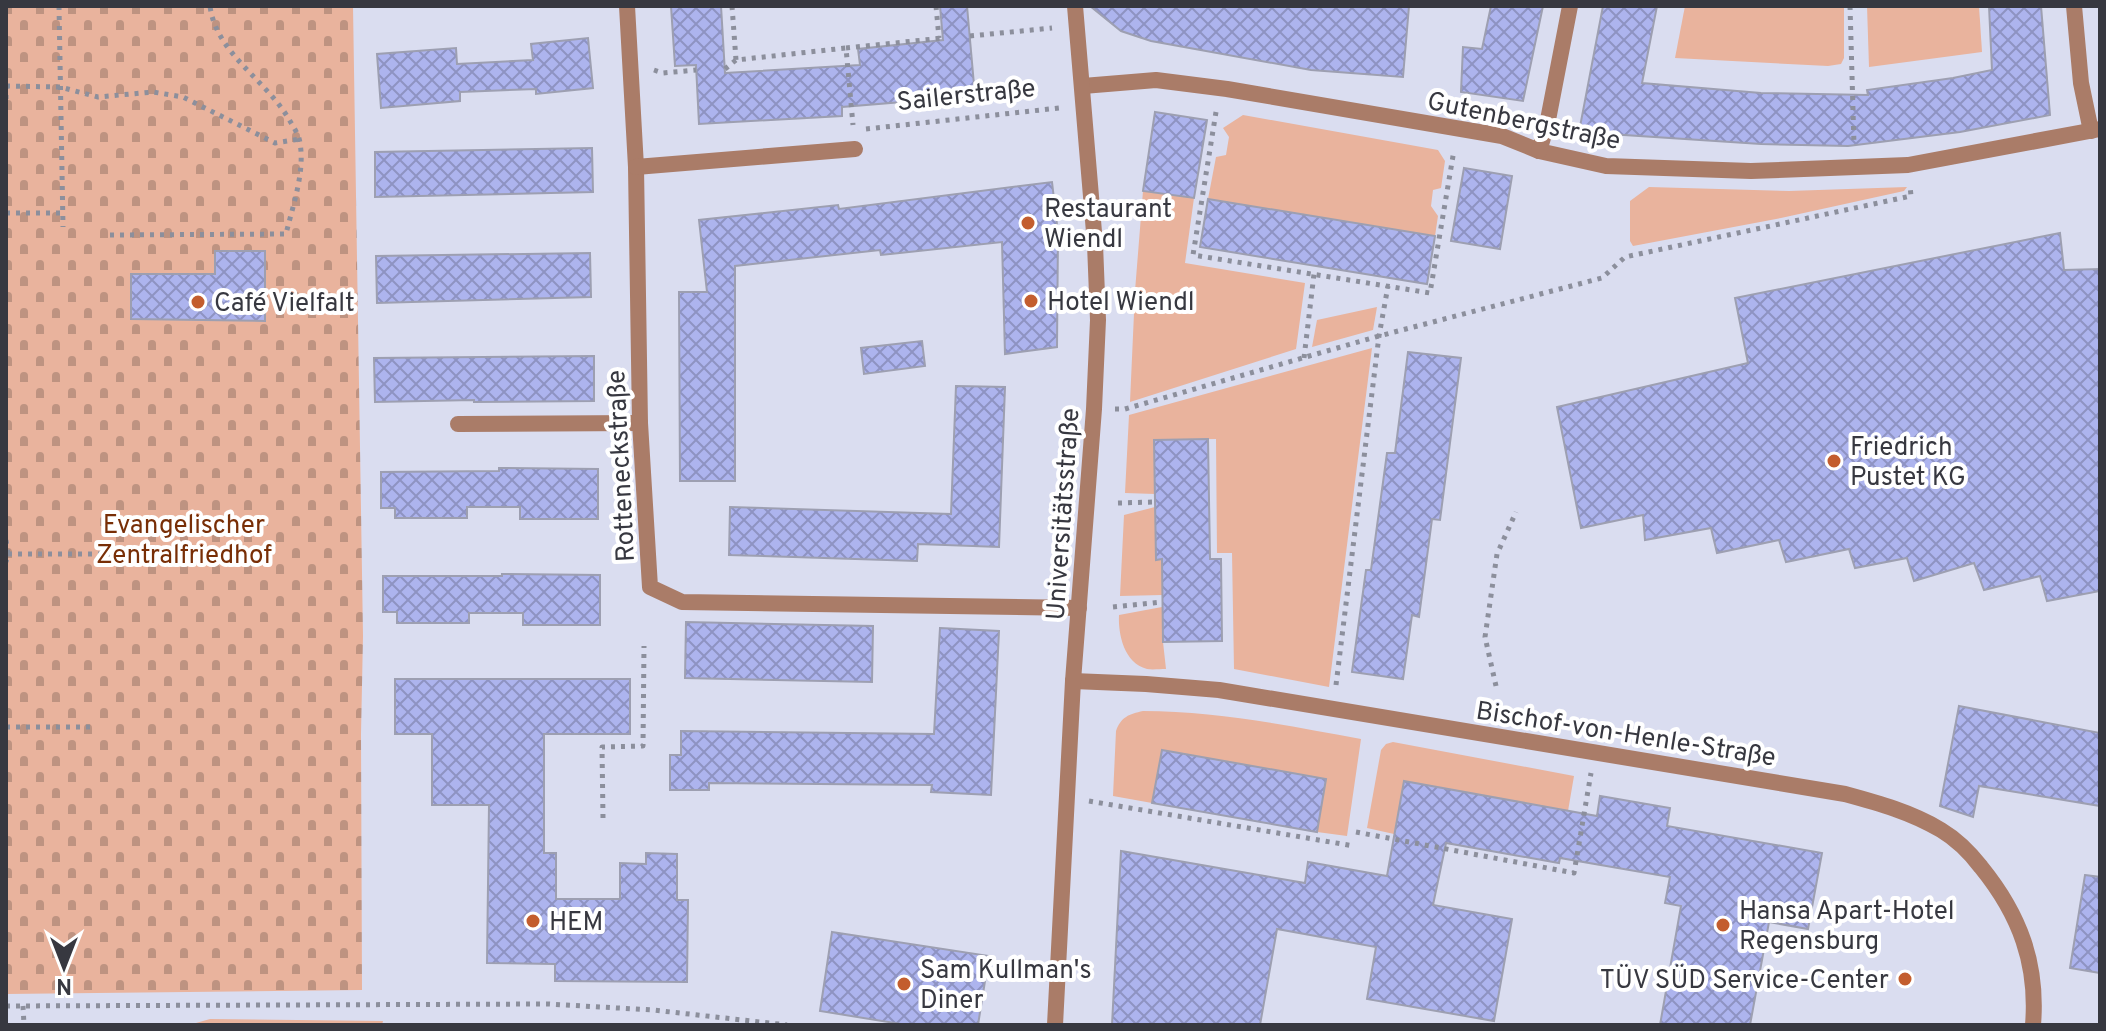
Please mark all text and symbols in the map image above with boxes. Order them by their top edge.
street label: Sailerstraße [895,73,1037,120]
street label: Gutenbergstraße [1424,86,1623,159]
place label: Restaurant Wiendl [1044,194,1172,257]
marker: Restaurant Wiendl [1019,214,1037,232]
place label: Hotel Wiendl [1047,287,1195,320]
place label: Café Vielfalt [214,288,355,321]
marker: Hotel Wiendl [1022,292,1040,310]
marker: Café Vielfalt [189,293,207,311]
street label: Rotteneckstraße [601,369,644,563]
street label: Universitätsstraße [1041,407,1088,621]
place label: Friedrich Pustet KG [1850,432,1966,495]
marker: Friedrich Pustet KG [1825,452,1843,470]
park label: Evangelischer Zentralfriedhof [96,510,272,573]
street label: Bischof-von-Henle-Straße [1473,695,1778,775]
place label: Hansa Apart-Hotel Regensburg [1739,896,1955,959]
place label: HEM [549,907,603,940]
marker: HEM [524,912,542,930]
marker: Hansa Apart-Hotel Regensburg [1714,916,1732,934]
north arrow [24,927,104,1007]
place label: Sam Kullman's Diner [920,955,1092,1018]
place label: TÜV SÜD Service-Center [1600,964,1889,998]
marker: TÜV SÜD Service-Center [1896,970,1914,988]
text: N [56,971,72,998]
marker: Sam Kullman's Diner [895,975,913,993]

